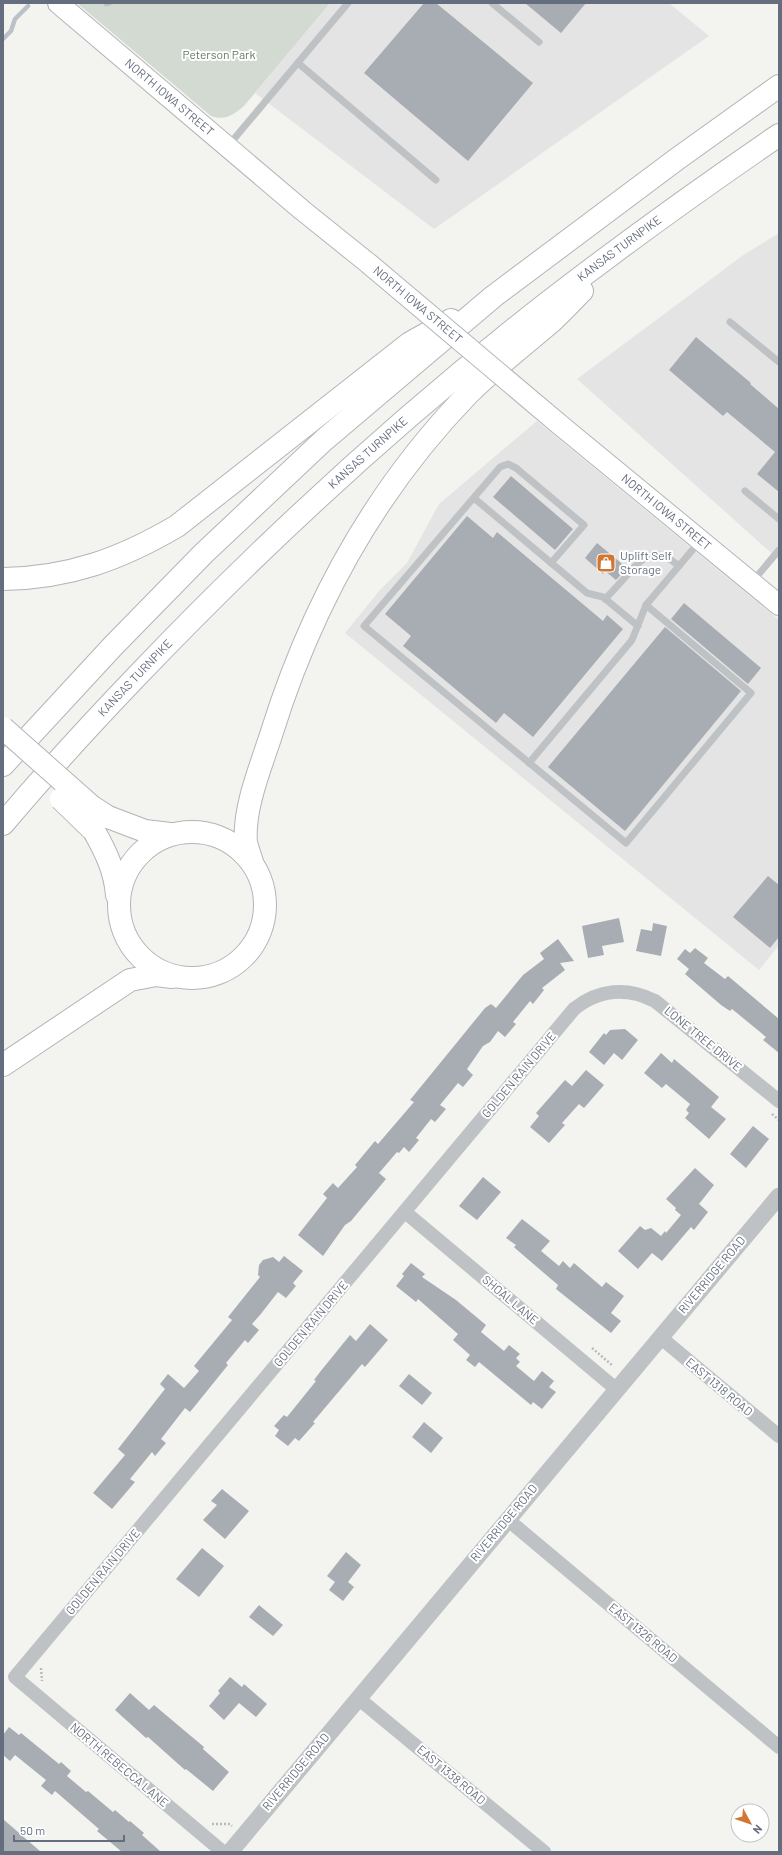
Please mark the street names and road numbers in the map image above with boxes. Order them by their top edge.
street label: NORTH IOWA STREET [123,55,217,138]
street label: KANSAS TURNPIKE [574,212,664,284]
street label: NORTH IOWA STREET [371,263,466,346]
street label: KANSAS TURNPIKE [325,413,410,491]
street label: NORTH IOWA STREET [619,471,715,553]
street label: KANSAS TURNPIKE [95,636,175,719]
street label: LONE TREE DRIVE [662,1003,745,1074]
street label: GOLDEN RAIN DRIVE [478,1029,558,1120]
street label: RIVERRIDGE ROAD [675,1233,748,1316]
street label: SHOAL LANE [480,1272,541,1327]
street label: GOLDEN RAIN DRIVE [270,1278,350,1369]
street label: EAST 1318 ROAD [683,1354,756,1418]
street label: RIVERRIDGE ROAD [467,1481,540,1564]
street label: GOLDEN RAIN DRIVE [62,1526,142,1617]
street label: EAST 1326 ROAD [607,1600,681,1665]
street label: NORTH REBECCA LANE [68,1719,171,1809]
street label: RIVERRIDGE ROAD [259,1730,332,1813]
street label: EAST 1338 ROAD [415,1742,489,1807]

